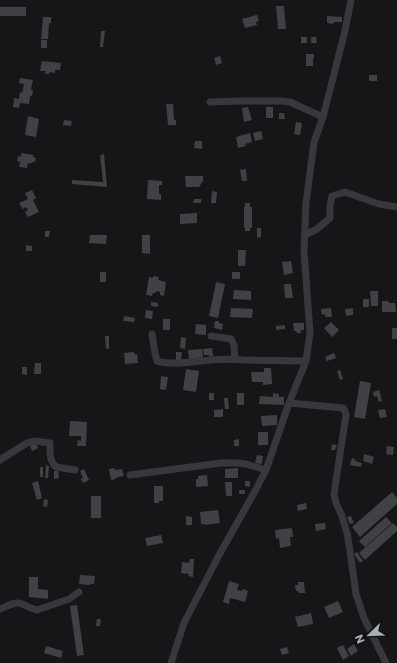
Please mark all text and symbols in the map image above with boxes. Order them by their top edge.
north arrow [349,615,389,655]
text: N [351,632,369,646]

